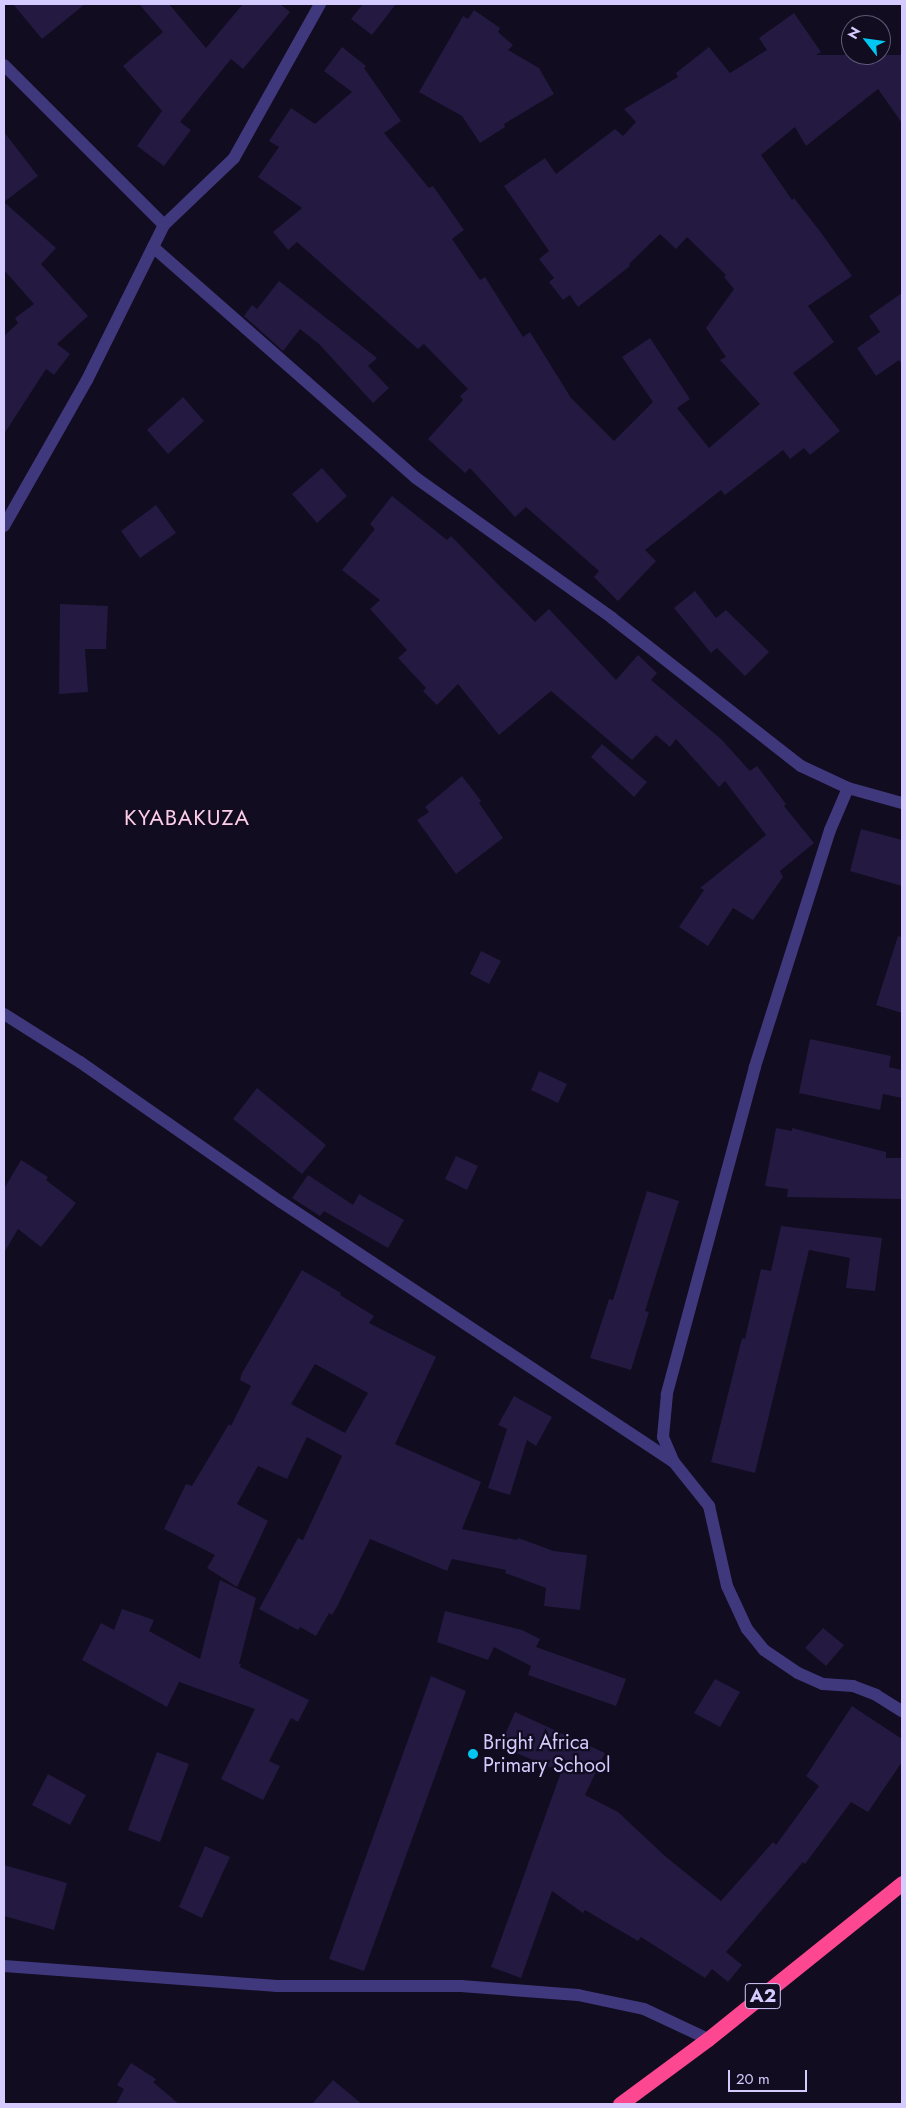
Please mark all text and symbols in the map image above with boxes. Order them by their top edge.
north arrow [841,15,891,65]
text: N [842,23,865,43]
district label: KYABAKUZA [123,805,251,831]
place label: Bright Africa Primary School [483,1730,611,1777]
marker: Bright Africa Primary School [467,1748,479,1760]
road number: A2 [744,1980,782,2012]
scale bar [731,2060,810,2092]
text: 20 m [736,2068,770,2090]

